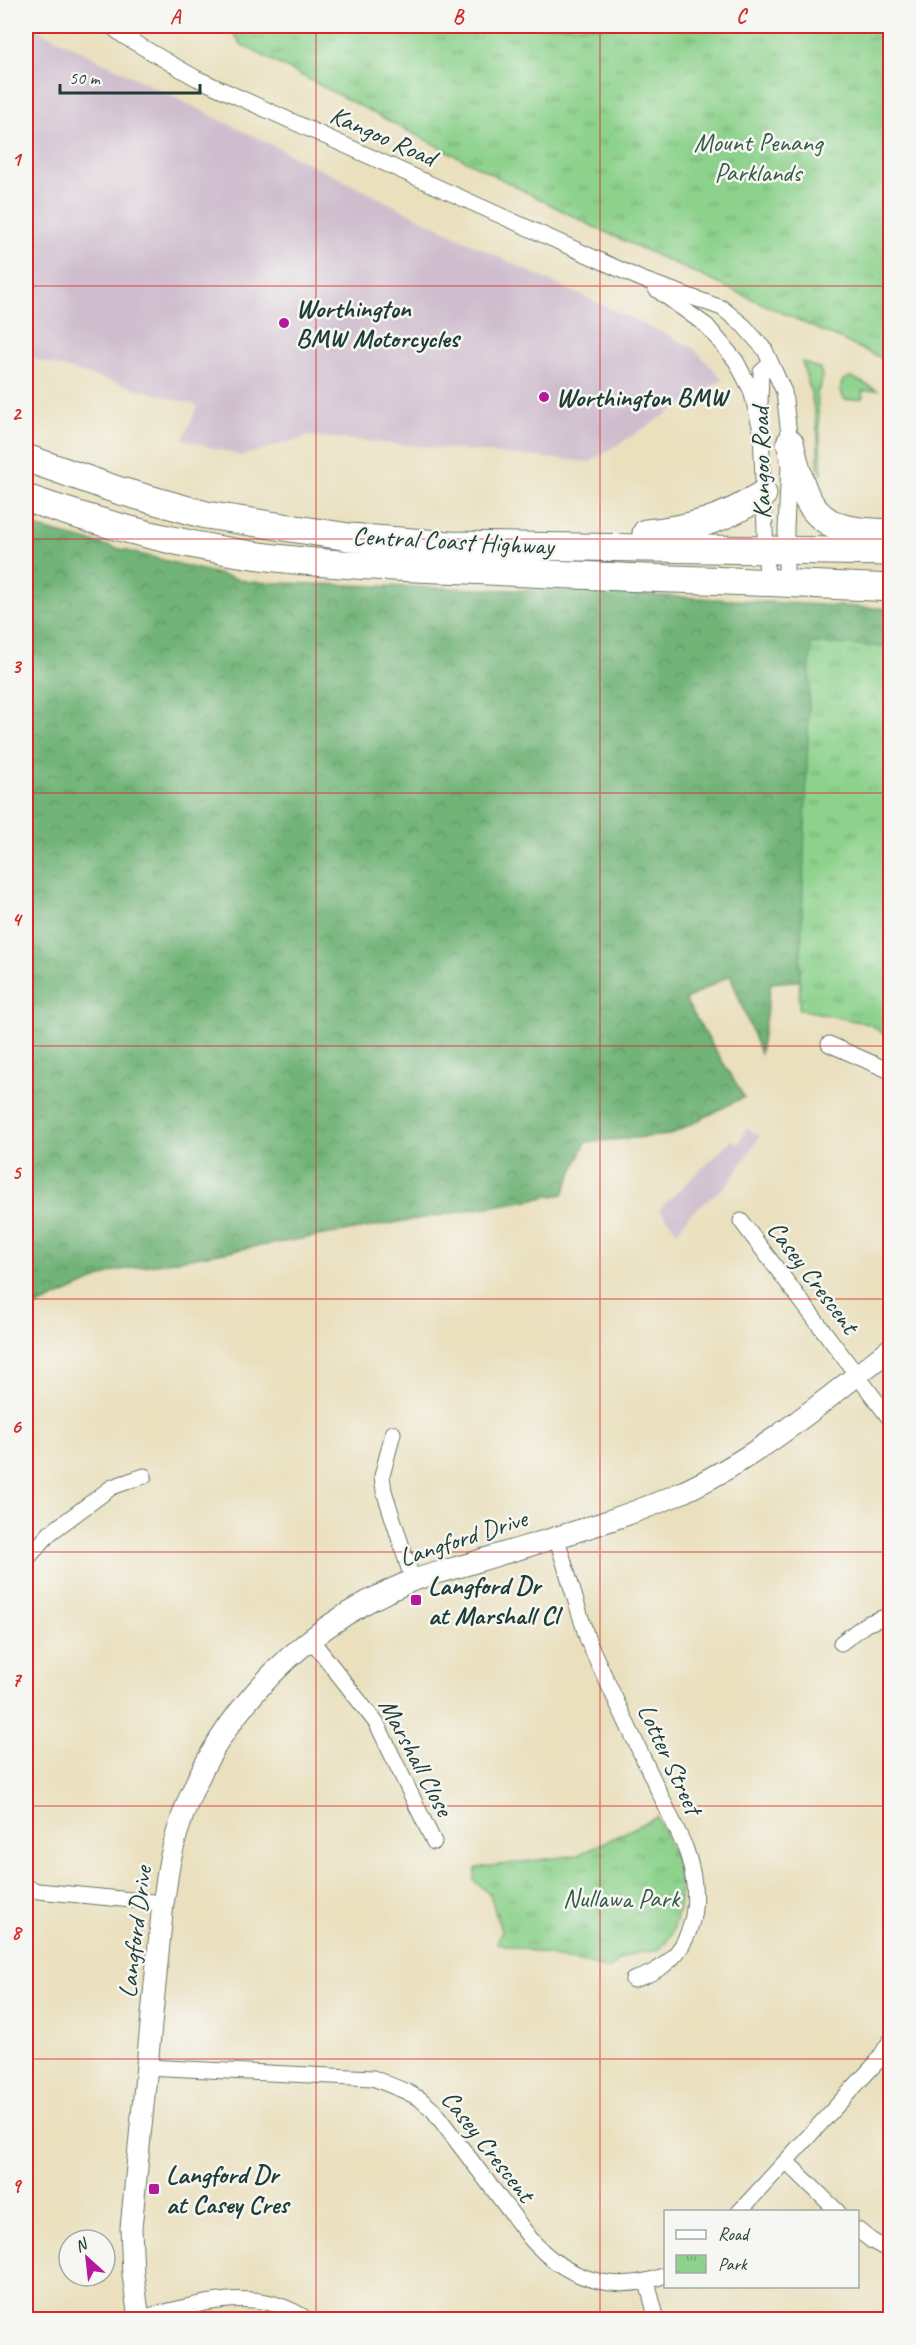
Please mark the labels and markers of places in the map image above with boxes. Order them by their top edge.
place label: Worthington BMW Motorcycles [296,292,462,355]
marker: Worthington BMW Motorcycles [277,316,291,330]
place label: Worthington BMW [556,381,730,414]
marker: Worthington BMW [537,390,551,404]
place label: Langford Dr at Marshall Cl [428,1569,564,1632]
marker: Langford Dr at Marshall Cl [409,1593,423,1607]
place label: Langford Dr at Casey Cres [166,2158,291,2221]
marker: Langford Dr at Casey Cres [147,2182,161,2196]

